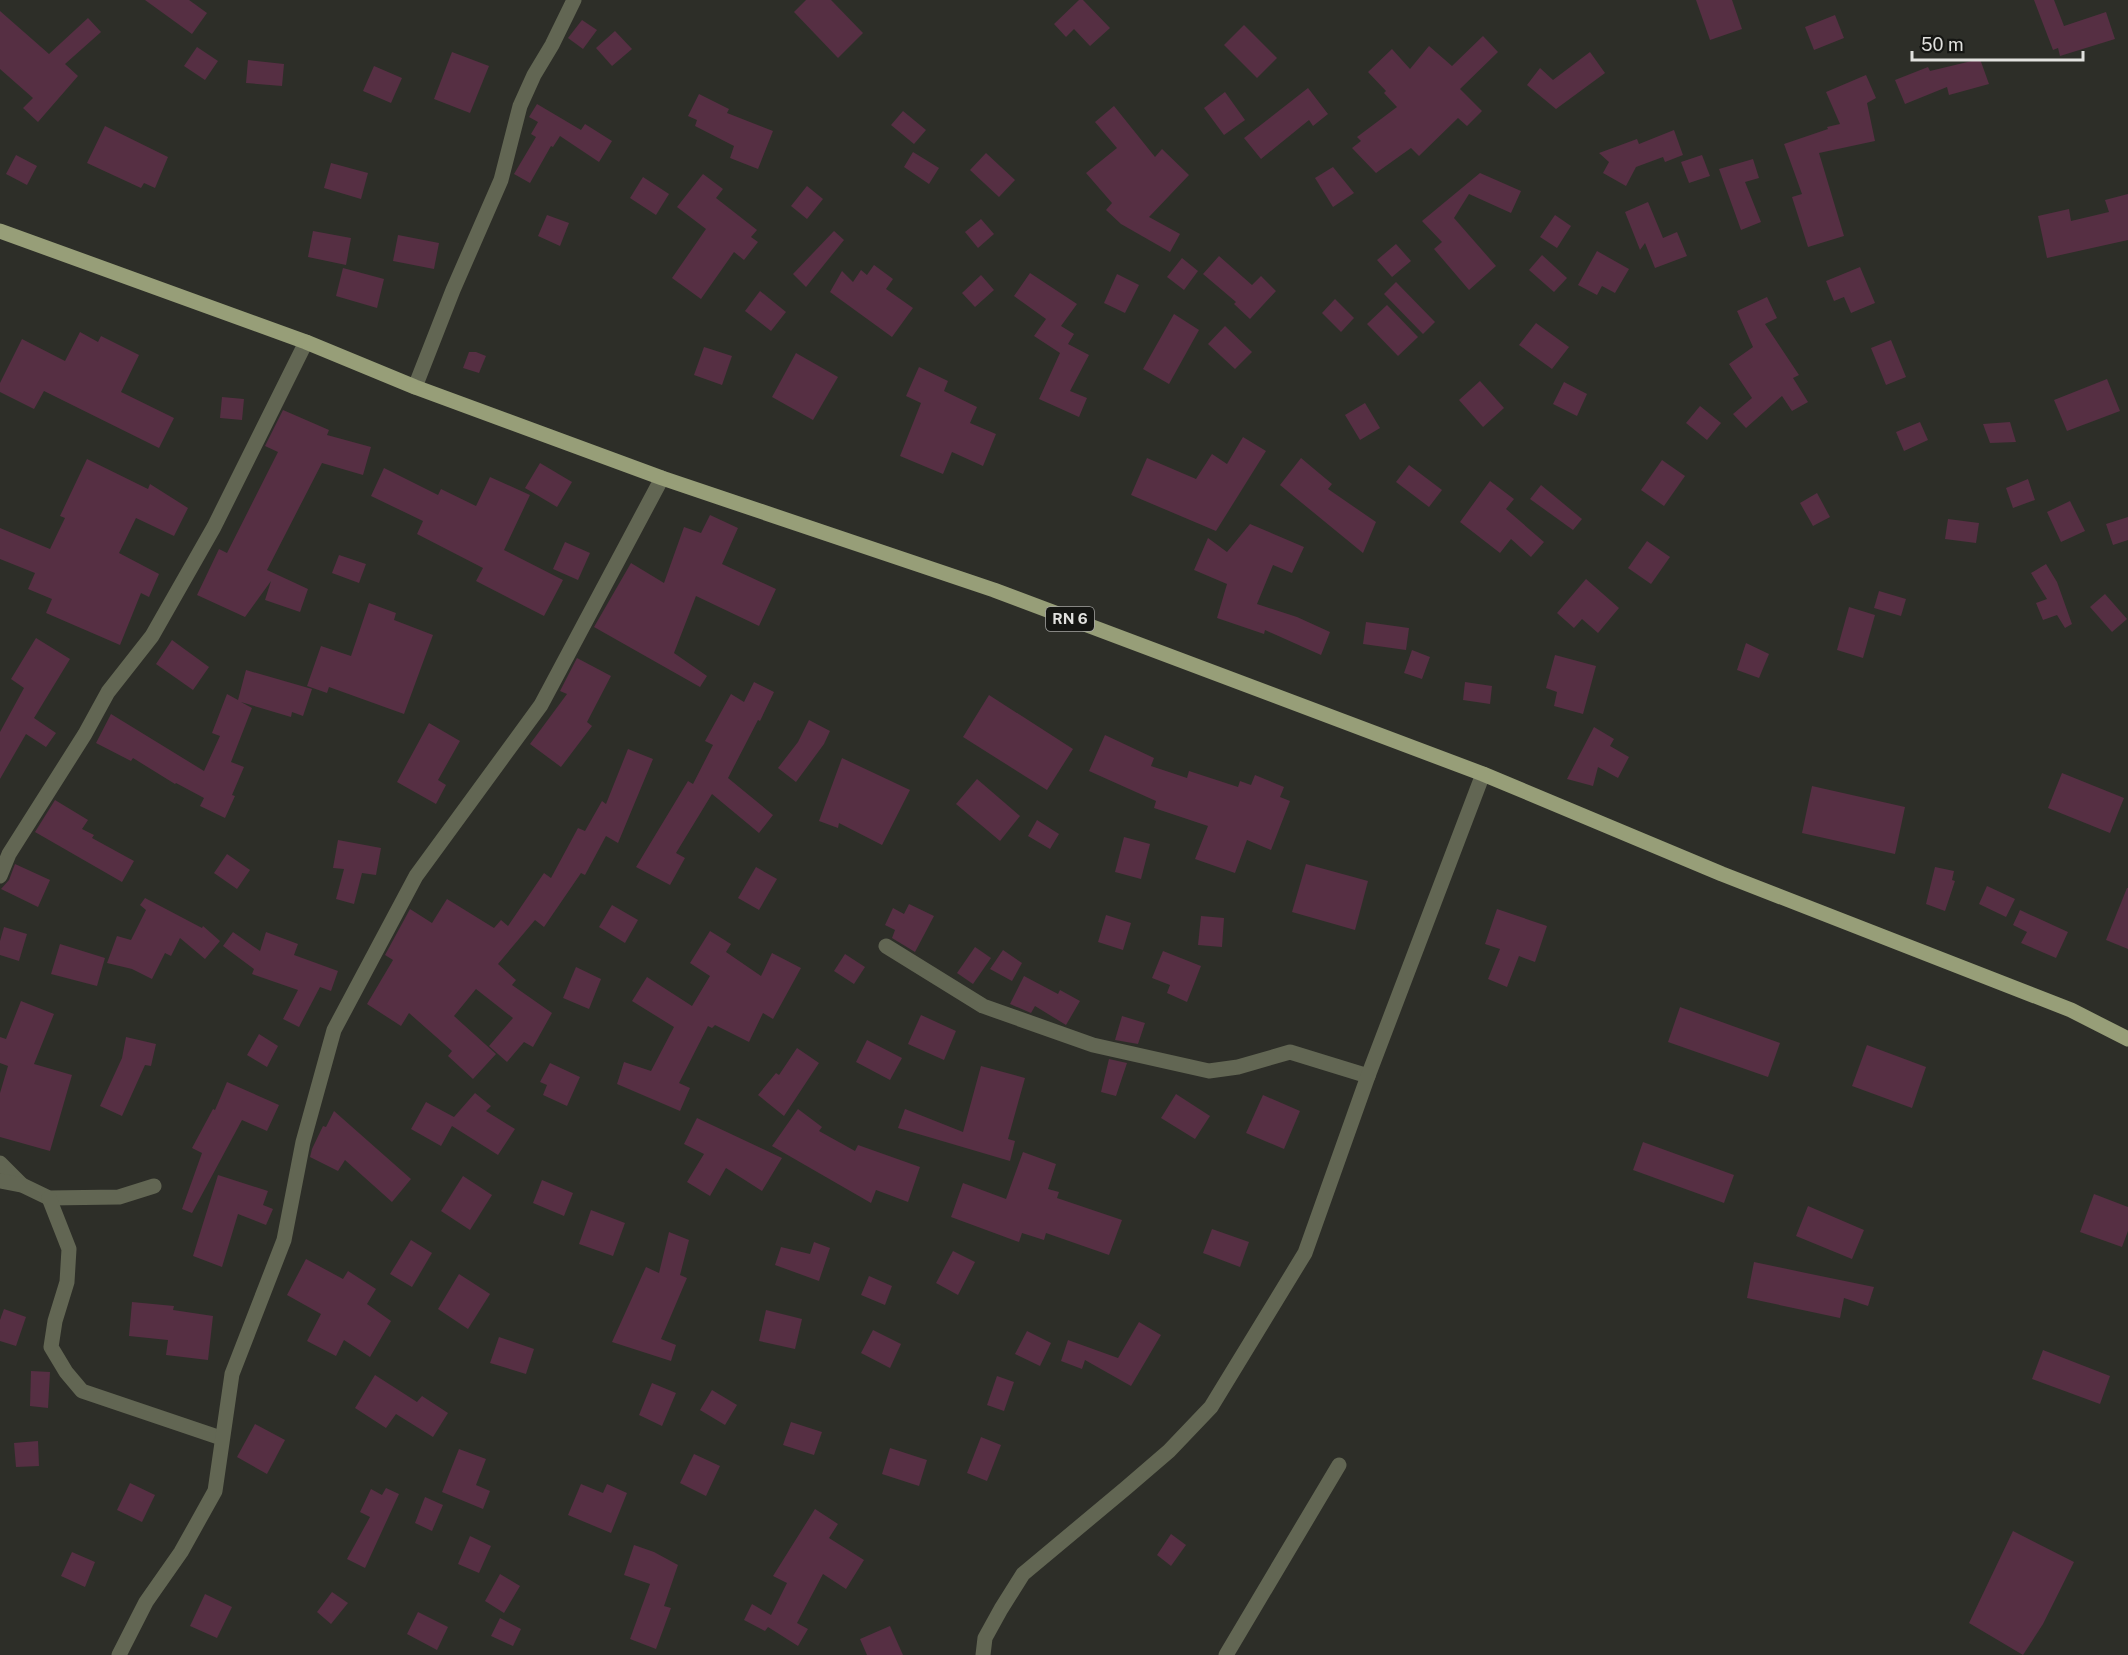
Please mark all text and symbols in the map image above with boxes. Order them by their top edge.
scale bar [1912,24,2083,62]
text: 50 m [1921,34,1964,55]
road number: RN 6 [1046,607,1094,631]

